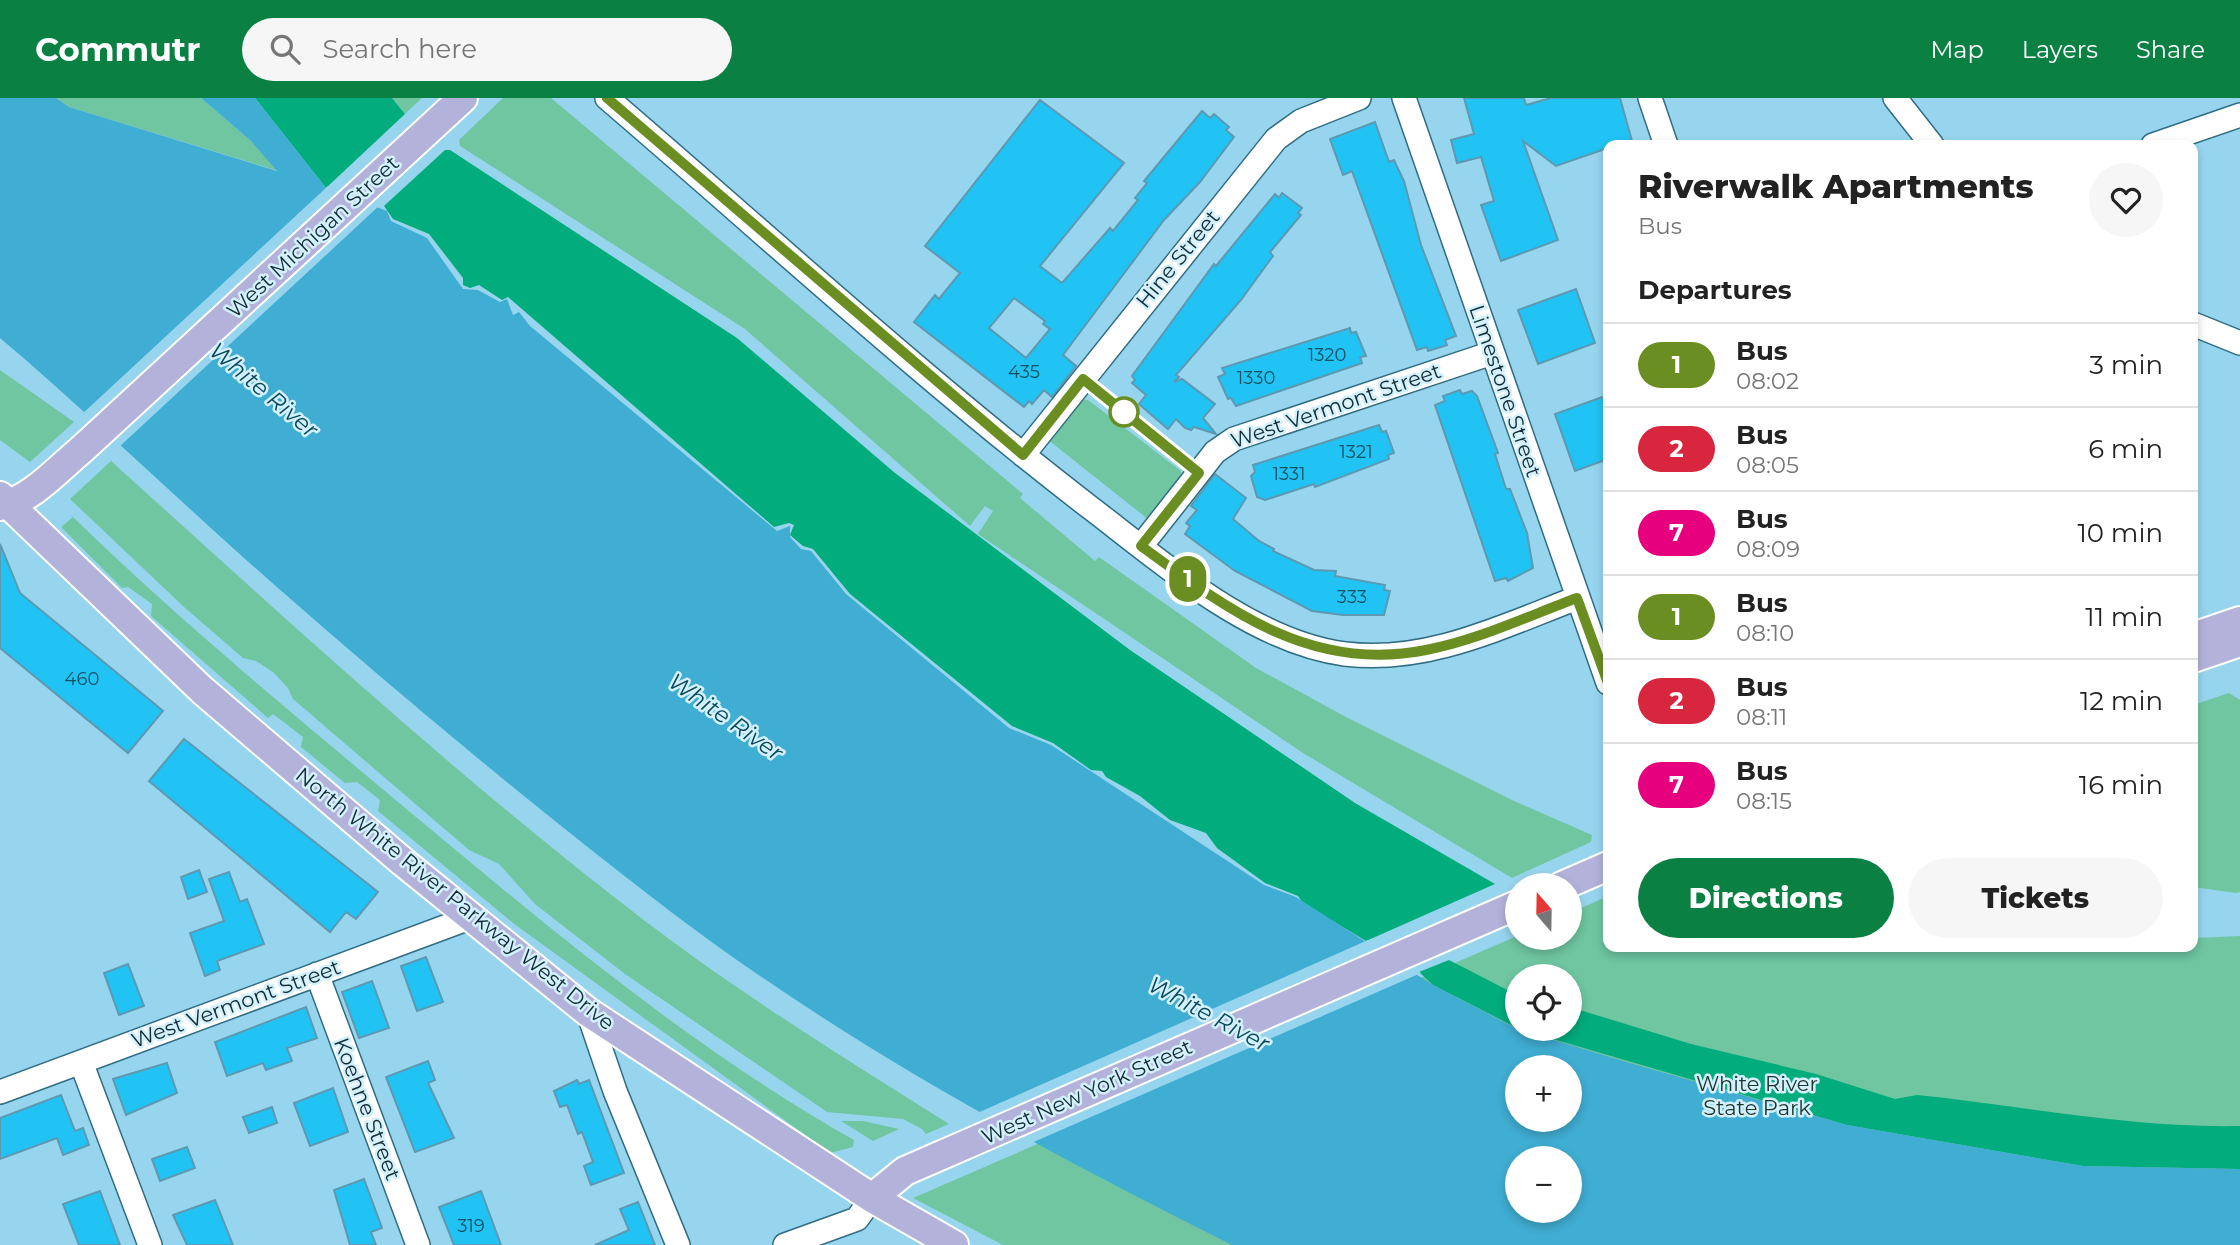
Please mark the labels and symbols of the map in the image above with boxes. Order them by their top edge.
street label: West Michigan Street [221,150,404,323]
street label: Hine Street [1131,205,1225,313]
street label: Limestone Street [1464,301,1547,480]
water label: White River [204,336,325,444]
house number: 1320 [1308,344,1346,366]
street label: West Vermont Street [1227,358,1444,453]
house number: 435 [1008,361,1040,383]
house number: 1330 [1237,367,1275,389]
unlabelled marker [1109,397,1139,427]
house number: 1321 [1339,441,1373,463]
house number: 1331 [1272,463,1306,485]
line badge: 1 [1165,556,1211,602]
house number: 333 [1337,586,1367,608]
water label: White River [663,667,789,767]
house number: 460 [65,668,99,690]
street label: North White River Parkway West Drive [291,762,620,1035]
north arrow [1505,873,1582,950]
street label: West Vermont Street [128,954,344,1053]
water label: White River [1144,970,1275,1058]
street label: Koehne Street [329,1034,406,1183]
street label: West New York Street [978,1034,1196,1149]
park label: White River State Park [1696,1071,1818,1120]
house number: 319 [457,1215,485,1237]

